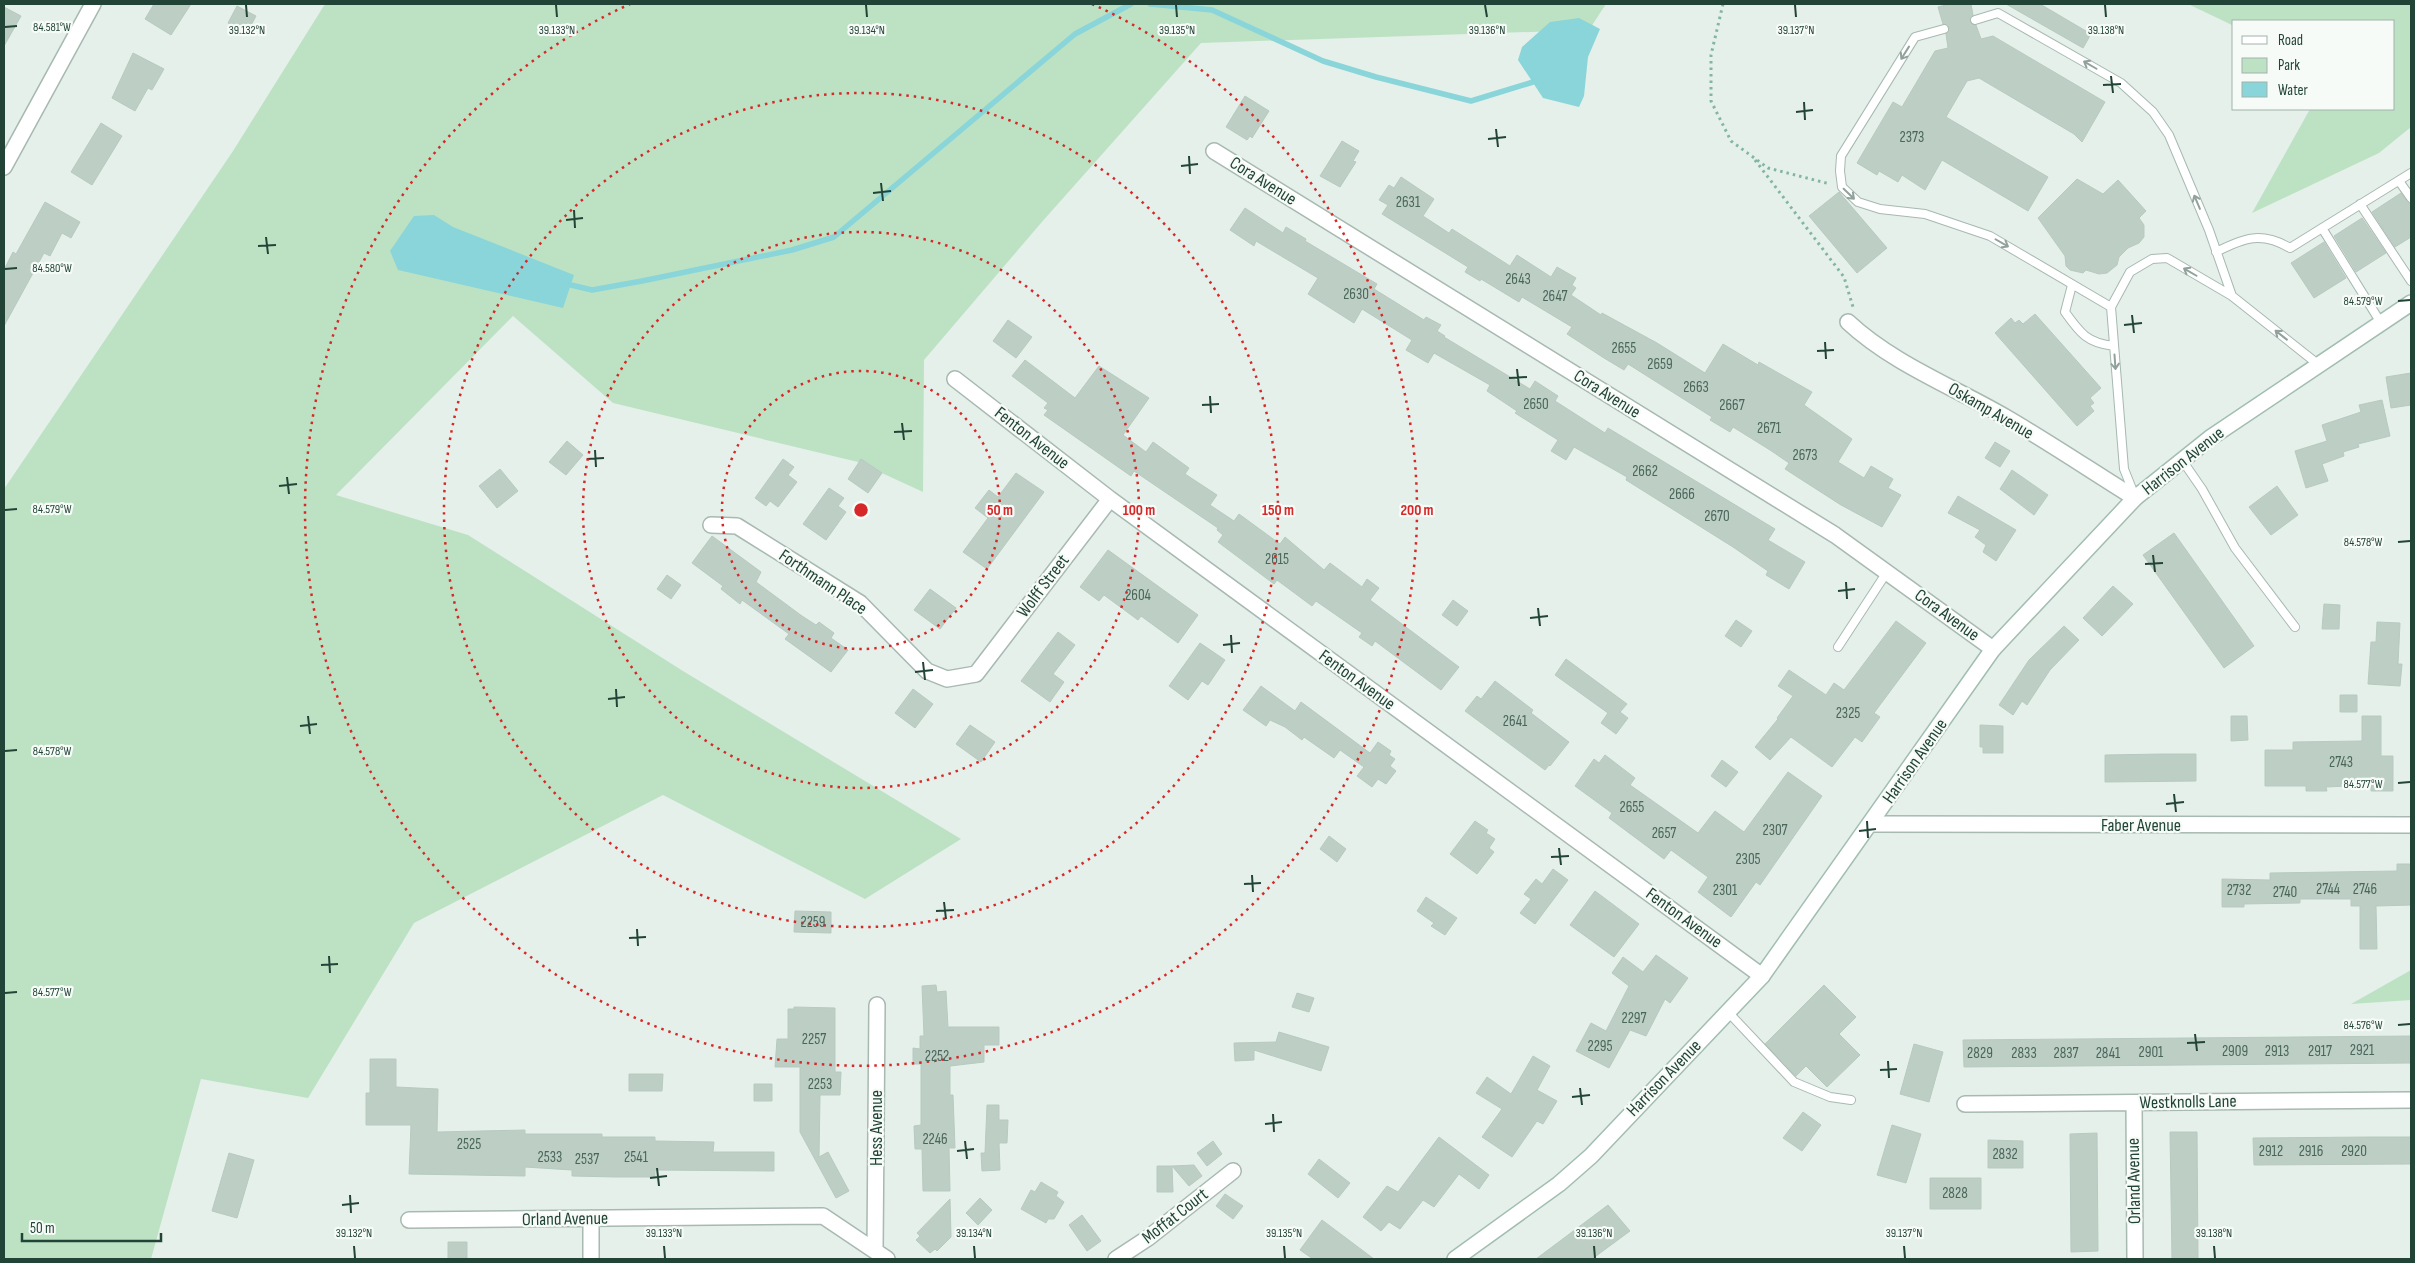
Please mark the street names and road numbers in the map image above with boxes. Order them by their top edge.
street label: Cora Avenue [1226,152,1300,210]
street label: Cora Avenue [1570,365,1644,423]
street label: Oskamp Avenue [1945,378,2037,444]
street label: Fenton Avenue [990,402,1074,474]
street label: Harrison Avenue [2138,422,2228,500]
street label: Forthmann Place [775,545,871,619]
street label: Wolff Street [1013,550,1074,622]
street label: Cora Avenue [1911,585,1983,645]
street label: Fenton Avenue [1315,645,1399,715]
street label: Harrison Avenue [1878,715,1952,807]
street label: Faber Avenue [2101,815,2181,836]
street label: Fenton Avenue [1642,883,1726,953]
street label: Harrison Avenue [1622,1035,1706,1121]
street label: Hess Avenue [866,1090,887,1166]
street label: Westknolls Lane [2139,1091,2237,1113]
street label: Orland Avenue [2123,1138,2145,1224]
street label: Moffat Court [1138,1183,1213,1248]
street label: Orland Avenue [522,1208,608,1230]

